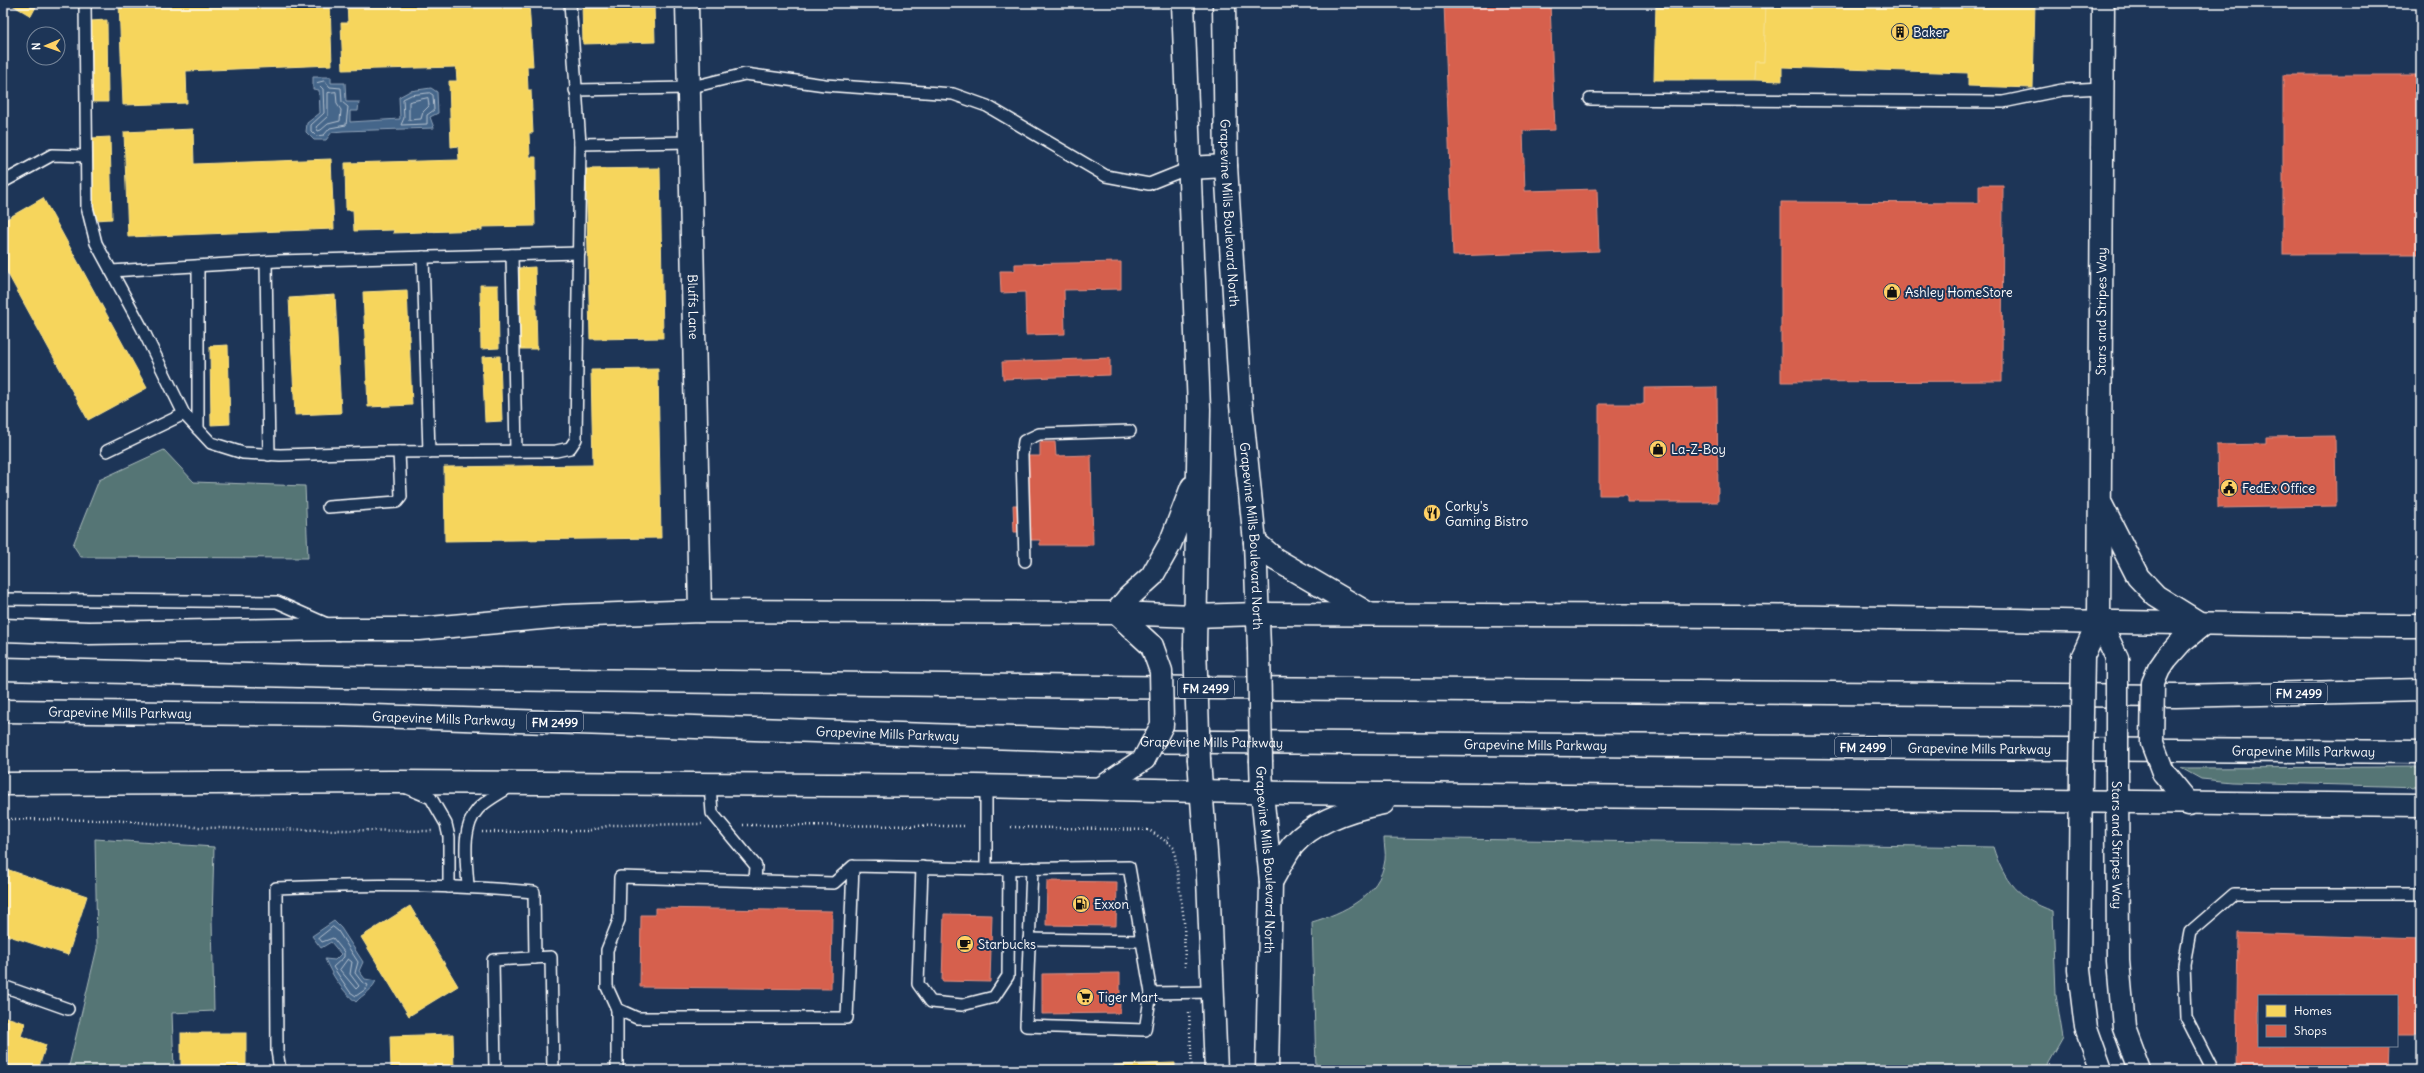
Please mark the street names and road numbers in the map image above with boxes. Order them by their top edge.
street label: Grapevine Mills Boulevard North [1217,119,1243,308]
street label: Stars and Stripes Way [2092,247,2110,376]
street label: Bluffs Lane [684,274,703,340]
street label: Grapevine Mills Boulevard North [1236,441,1267,631]
road number: FM 2499 [1178,678,1234,698]
road number: FM 2499 [2271,683,2327,703]
street label: Grapevine Mills Parkway [48,703,192,722]
street label: Grapevine Mills Parkway [372,707,516,729]
road number: FM 2499 [527,712,583,732]
street label: Grapevine Mills Parkway [816,723,960,744]
street label: Grapevine Mills Parkway [1140,733,1283,751]
street label: Grapevine Mills Parkway [1464,735,1607,754]
road number: FM 2499 [1835,737,1891,757]
street label: Grapevine Mills Parkway [1908,739,2051,757]
street label: Grapevine Mills Parkway [2232,742,2375,760]
street label: Grapevine Mills Boulevard North [1253,766,1280,954]
street label: Stars and Stripes Way [2109,781,2126,909]

